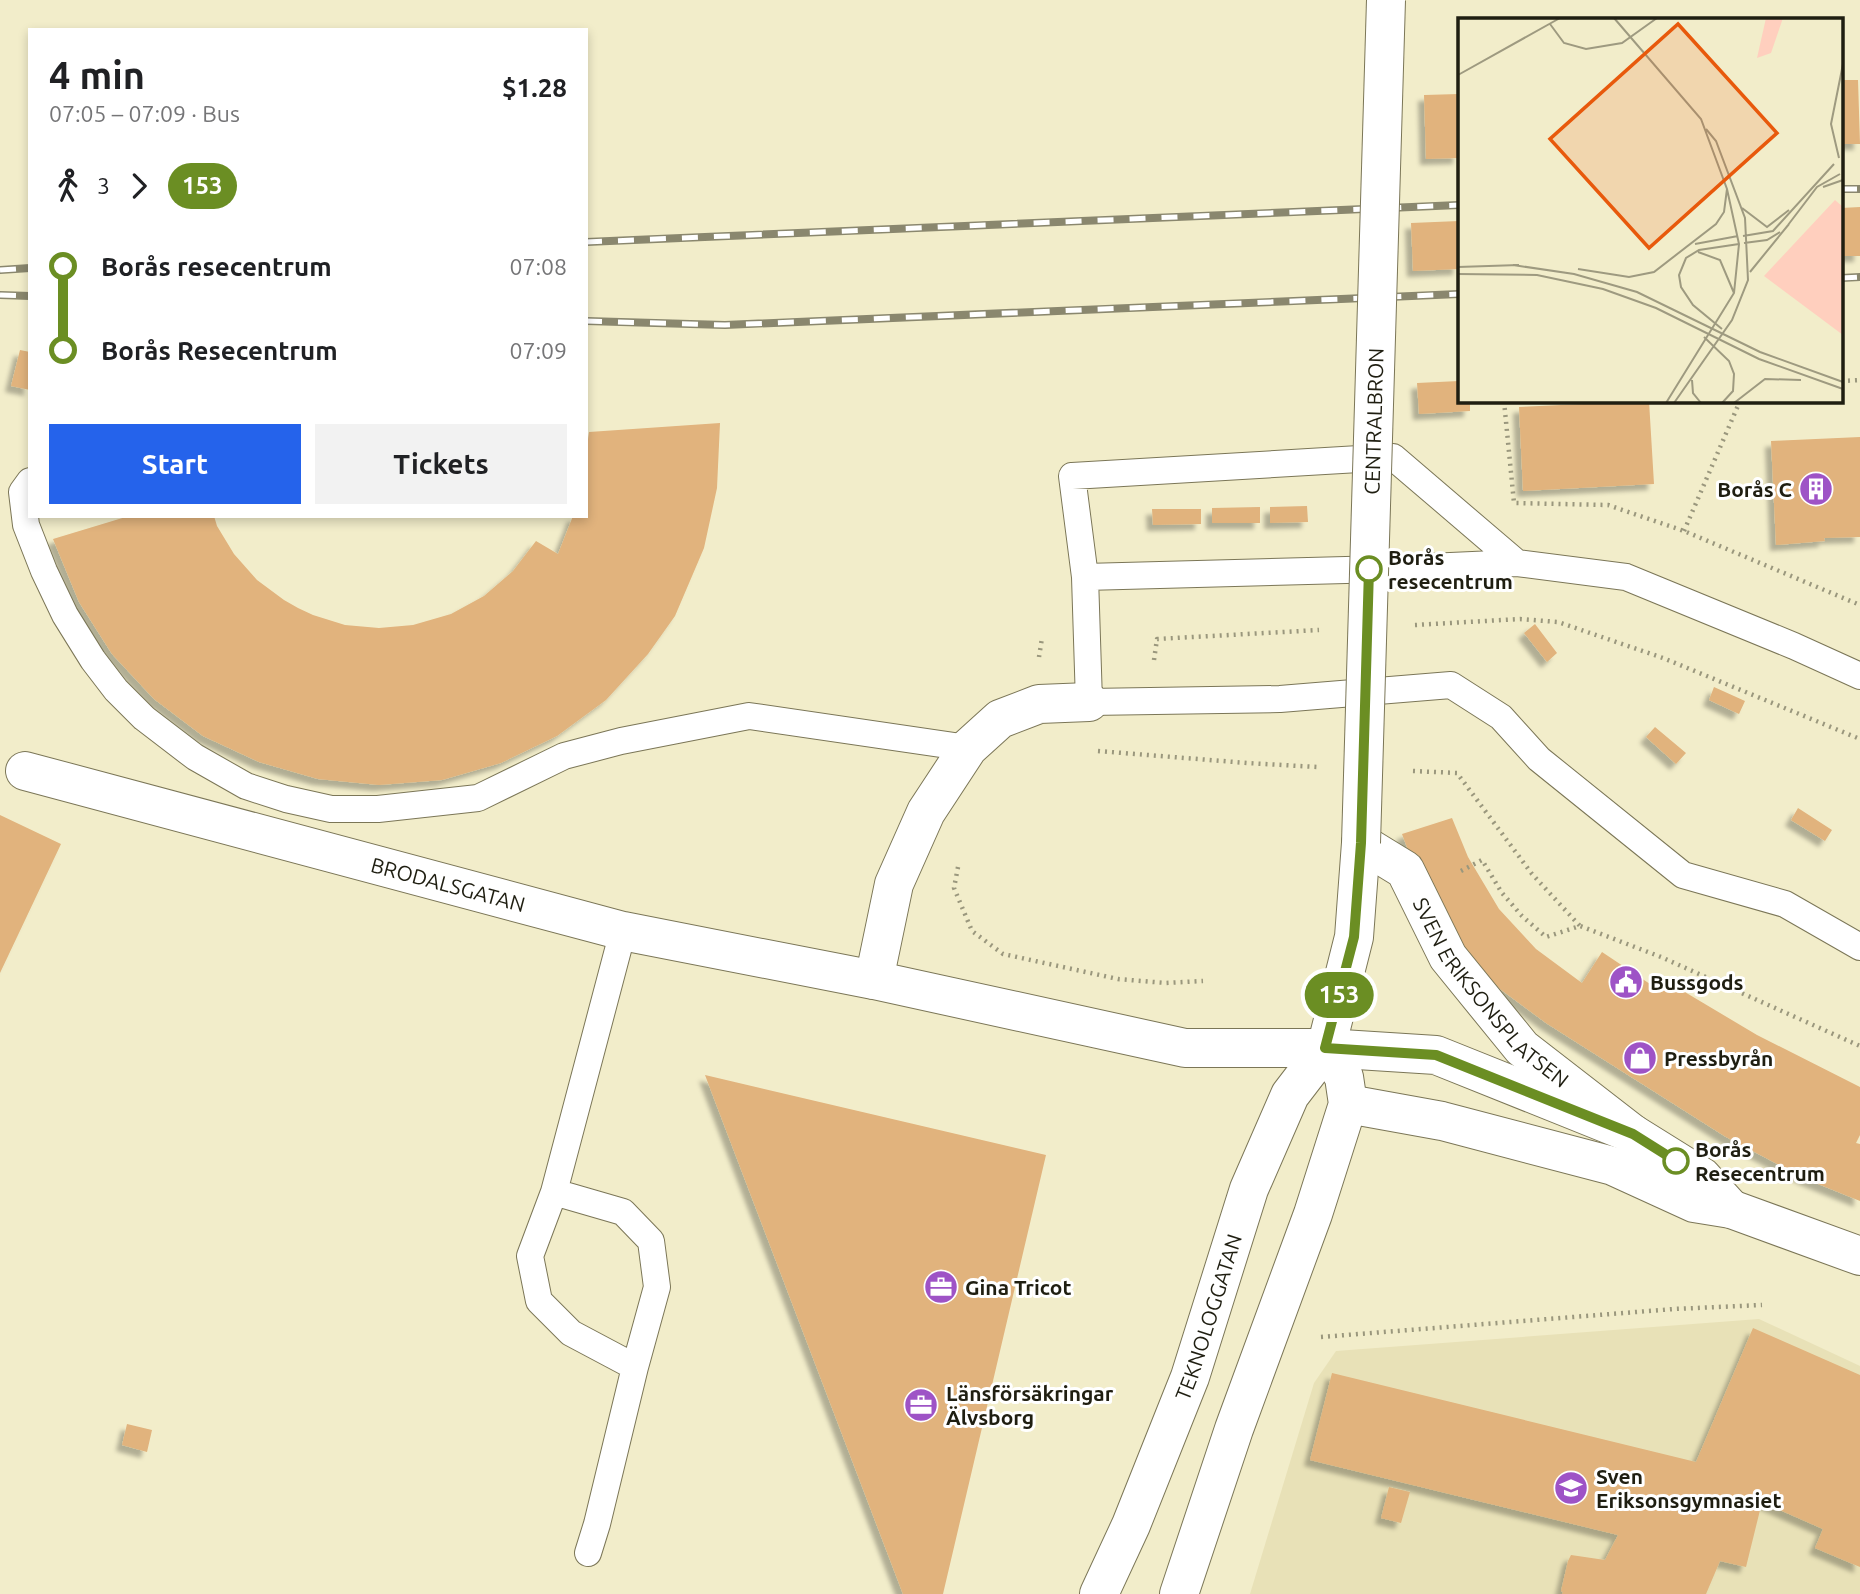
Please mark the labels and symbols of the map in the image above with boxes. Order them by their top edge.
inset map [1458,18,1842,402]
street label: CENTRALBRON [1359,347,1388,495]
building icon: Borås C [1797,470,1835,508]
place label: Borås C [1717,477,1792,501]
place label: Borås resecentrum [1388,545,1513,593]
marker: Borås resecentrum [1356,556,1382,582]
street label: BRODALSGATAN [368,852,528,916]
street label: SVEN ERIKSONSPLATSEN [1409,894,1574,1092]
public building icon: Bussgods [1607,963,1645,1001]
place label: Bussgods [1650,970,1744,994]
line badge: 153 [1299,972,1379,1018]
shop icon: Pressbyrån [1621,1039,1659,1077]
place label: Pressbyrån [1664,1046,1773,1070]
place label: Borås Resecentrum [1695,1137,1825,1185]
marker: Borås Resecentrum [1663,1148,1689,1174]
street label: TEKNOLOGGATAN [1170,1231,1246,1404]
office icon: Gina Tricot [922,1268,960,1306]
place label: Gina Tricot [965,1275,1071,1299]
place label: Länsförsäkringar Älvsborg [946,1381,1114,1429]
office icon: Länsförsäkringar Älvsborg [902,1386,940,1424]
place label: Sven Eriksonsgymnasiet [1596,1464,1781,1512]
school or university icon: Sven Eriksonsgymnasiet [1552,1469,1590,1507]

